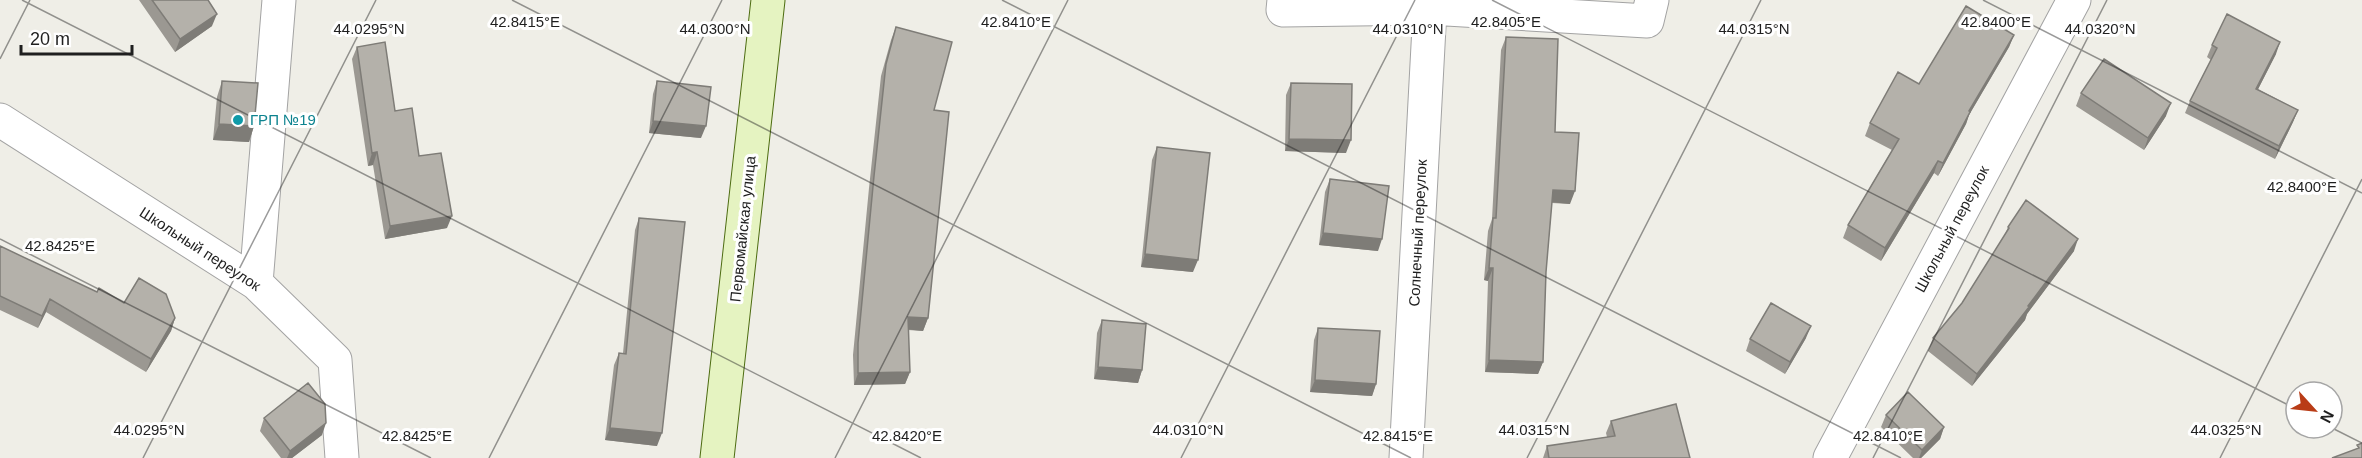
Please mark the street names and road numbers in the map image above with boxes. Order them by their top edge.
street label: Первомайская улица [726,154,759,303]
street label: Солнечный переулок [1405,159,1430,307]
street label: Школьный переулок [1911,162,1992,295]
street label: Школьный переулок [137,203,264,294]

